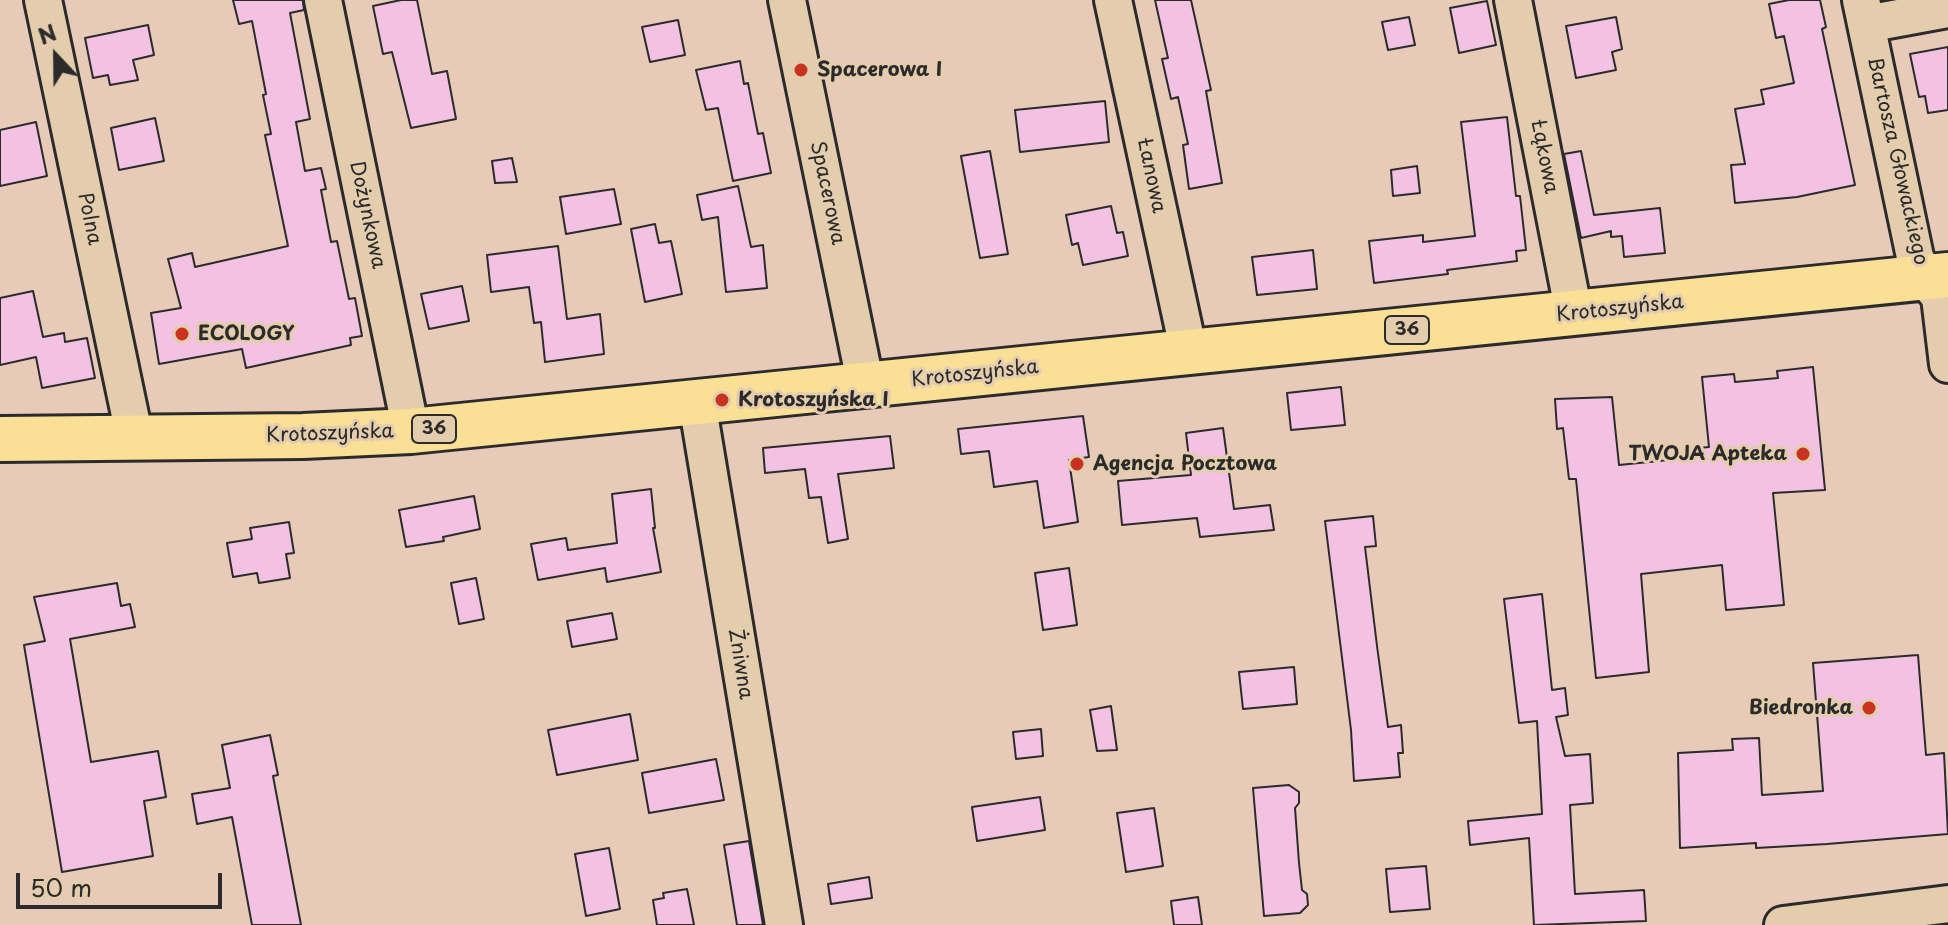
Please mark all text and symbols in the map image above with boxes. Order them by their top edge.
text: N [33,15,61,52]
north arrow [16,16,96,96]
street label: Bartosza Głowackiego [1861,54,1933,268]
place label: Spacerowa I [817,58,942,82]
marker: Spacerowa I [792,61,810,79]
street label: Łąkowa [1525,118,1563,196]
street label: Łanowa [1131,137,1171,215]
street label: Spacerowa [804,139,850,247]
street label: Dożynkowa [344,159,390,271]
street label: Polna [72,191,106,247]
street label: Krotoszyńska [1555,290,1685,328]
road number: 36 [1385,316,1429,344]
place label: ECOLOGY [198,322,294,346]
marker: ECOLOGY [173,325,191,343]
street label: Krotoszyńska [910,355,1040,393]
place label: Krotoszyńska I [738,388,889,412]
marker: Krotoszyńska I [713,391,731,409]
road number: 36 [412,415,456,443]
street label: Krotoszyńska [266,420,394,448]
place label: TWOJA Apteka [1628,442,1787,466]
marker: TWOJA Apteka [1794,445,1812,463]
place label: Agencja Pocztowa [1093,452,1277,476]
marker: Agencja Pocztowa [1068,455,1086,473]
street label: Żniwna [723,627,757,701]
place label: Biedronka [1749,696,1853,720]
marker: Biedronka [1860,699,1878,717]
scale bar [20,857,226,907]
text: 50 m [30,869,92,905]

